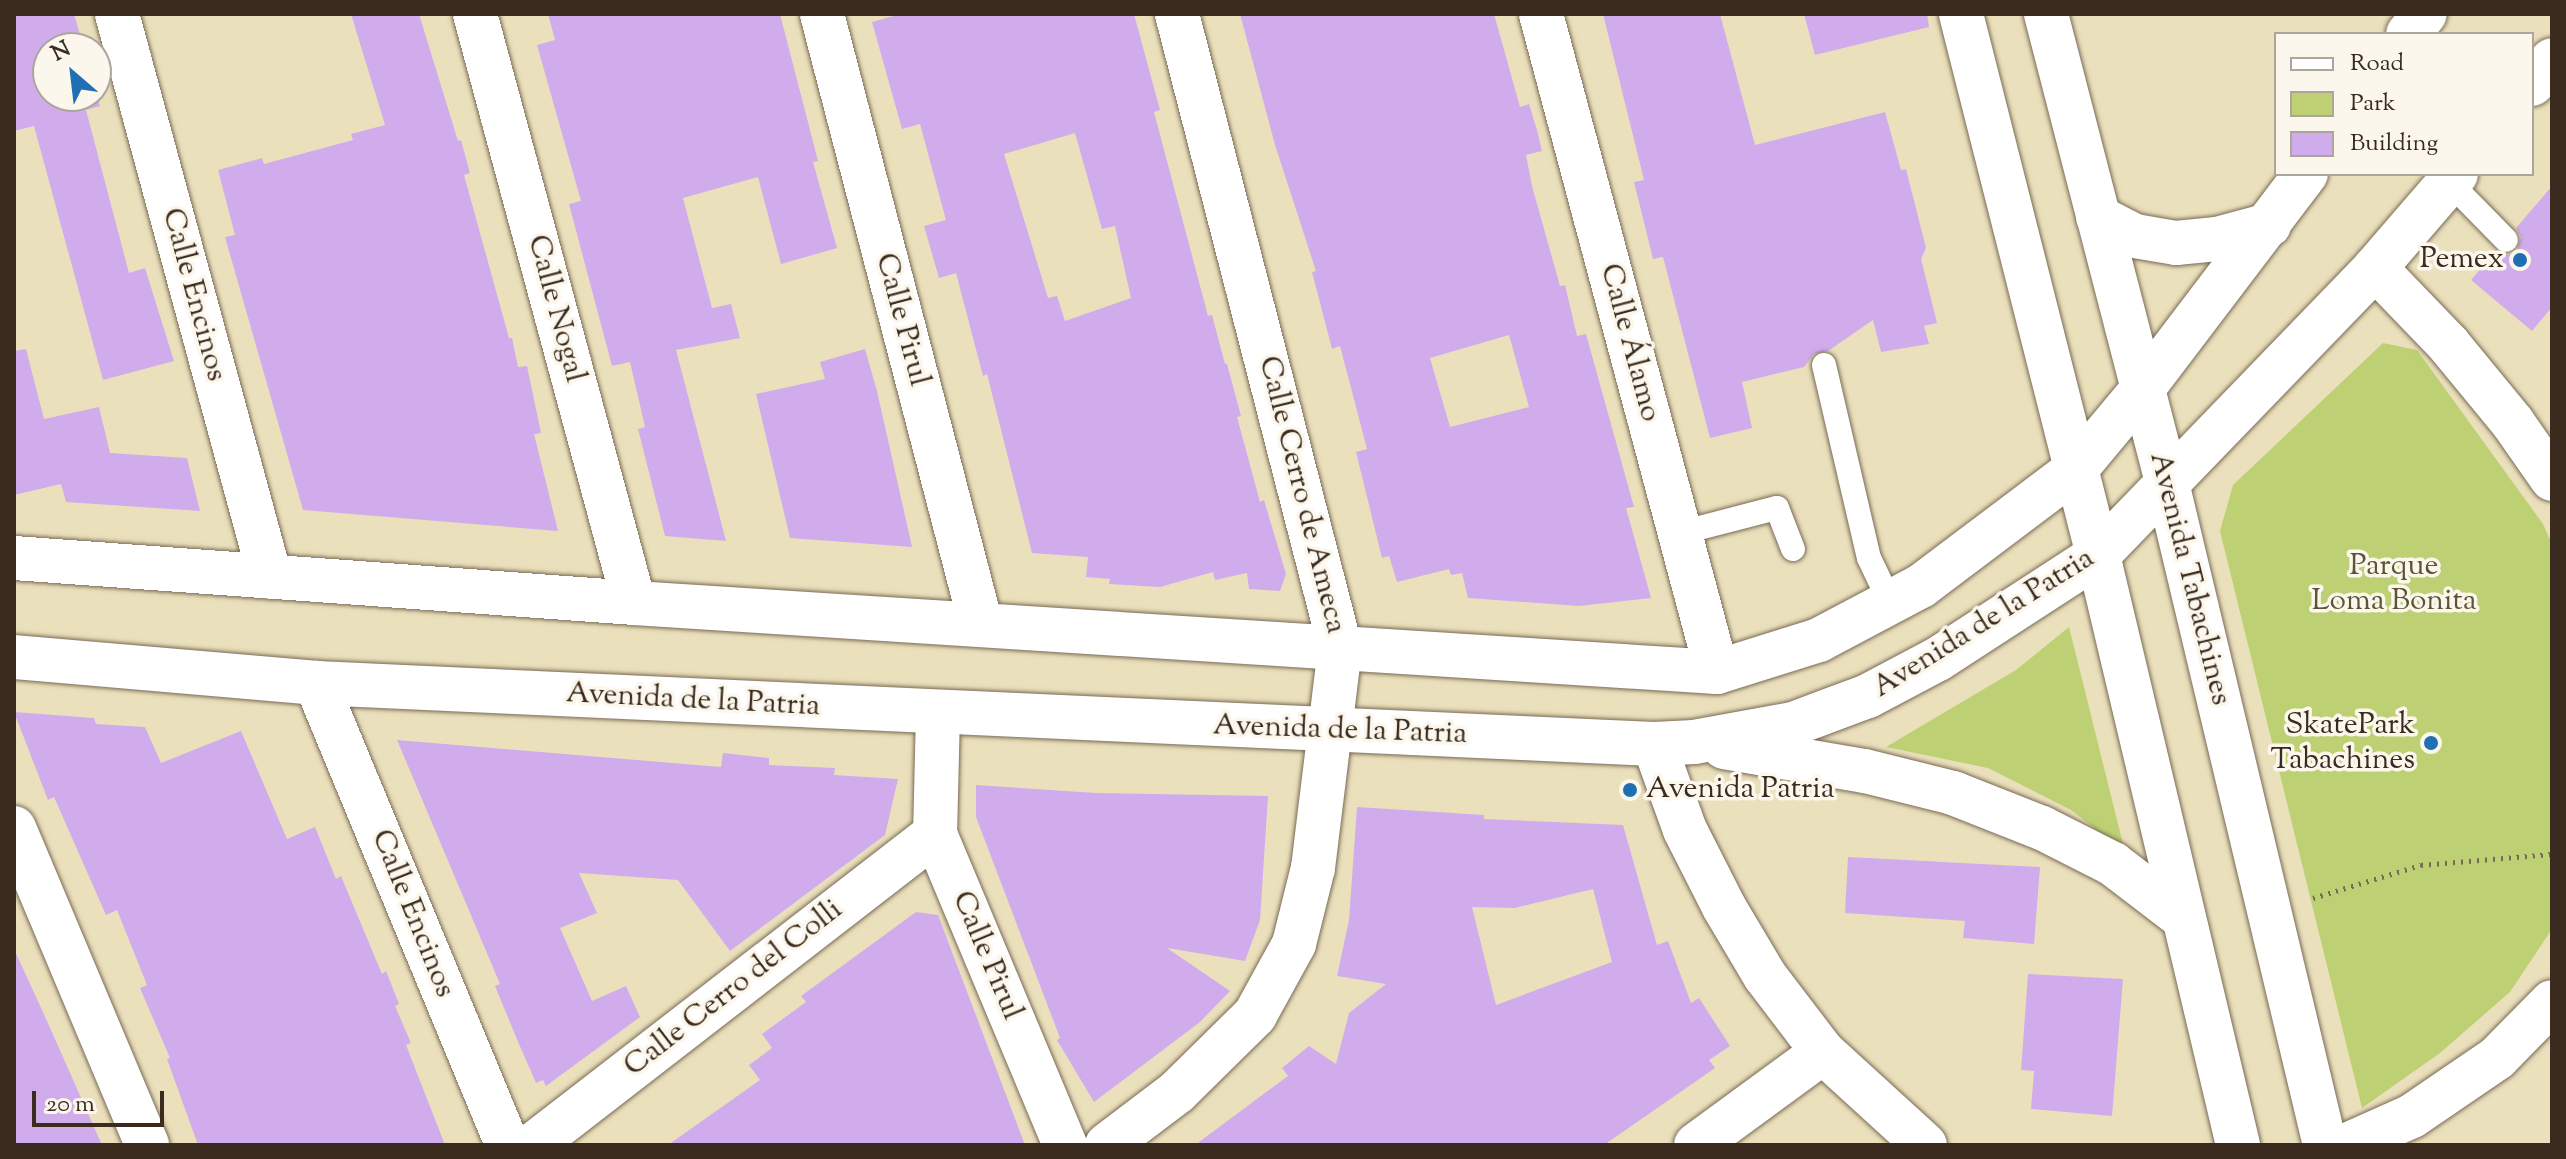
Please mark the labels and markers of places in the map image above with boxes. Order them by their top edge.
place label: Pemex [2420,242,2504,278]
marker: Pemex [2511,251,2529,269]
place label: SkatePark Tabachines [2270,708,2415,778]
marker: SkatePark Tabachines [2422,734,2440,752]
place label: Avenida Patria [1646,772,1835,808]
marker: Avenida Patria [1621,781,1639,799]

